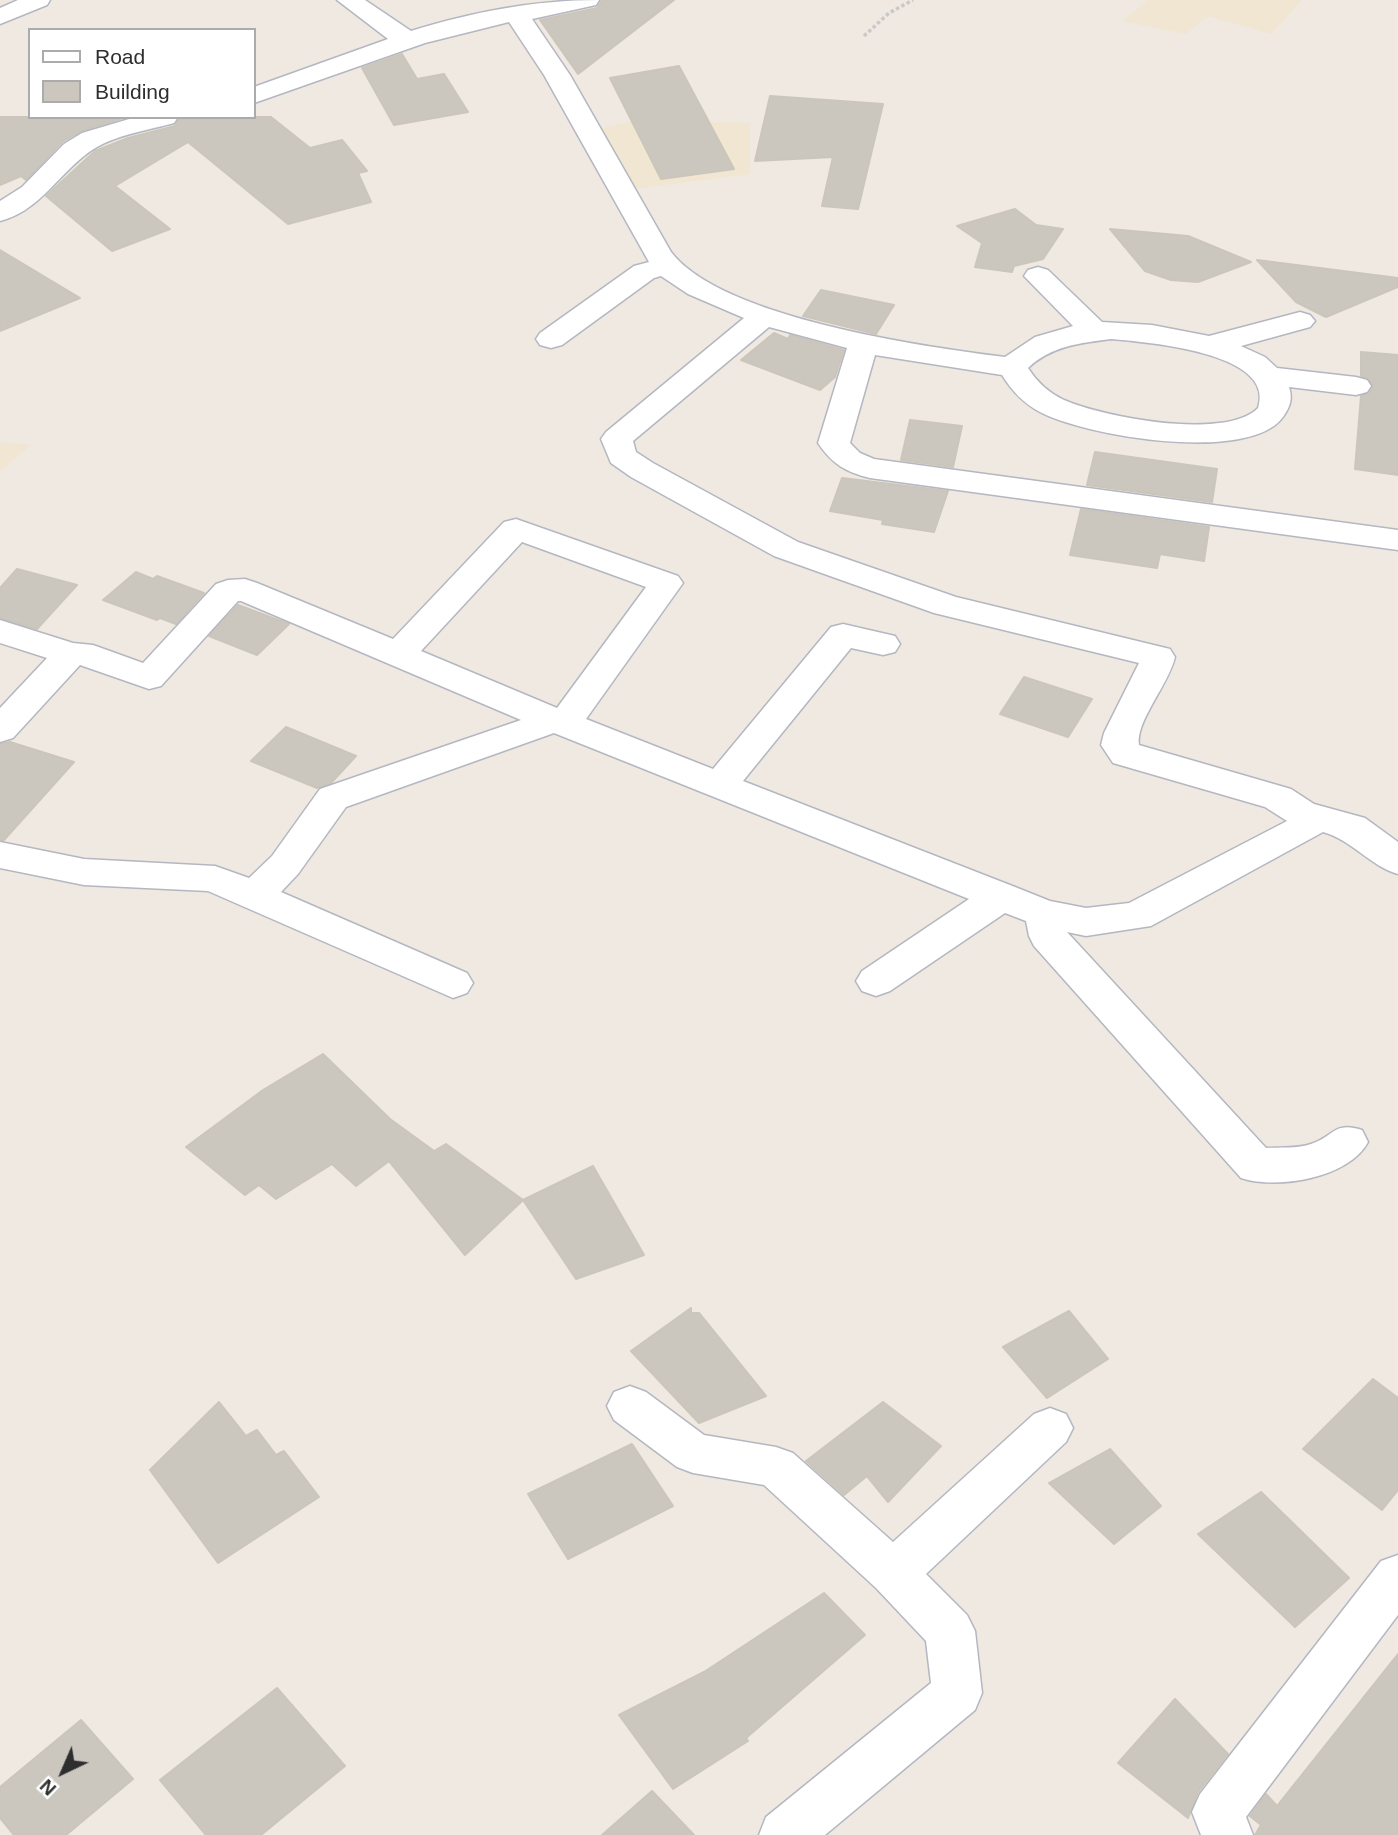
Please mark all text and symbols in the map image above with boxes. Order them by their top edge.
legend [28,28,256,119]
text: Road [95,45,145,68]
text: Building [95,80,170,103]
north arrow [28,1737,98,1807]
text: N [36,1775,60,1800]

